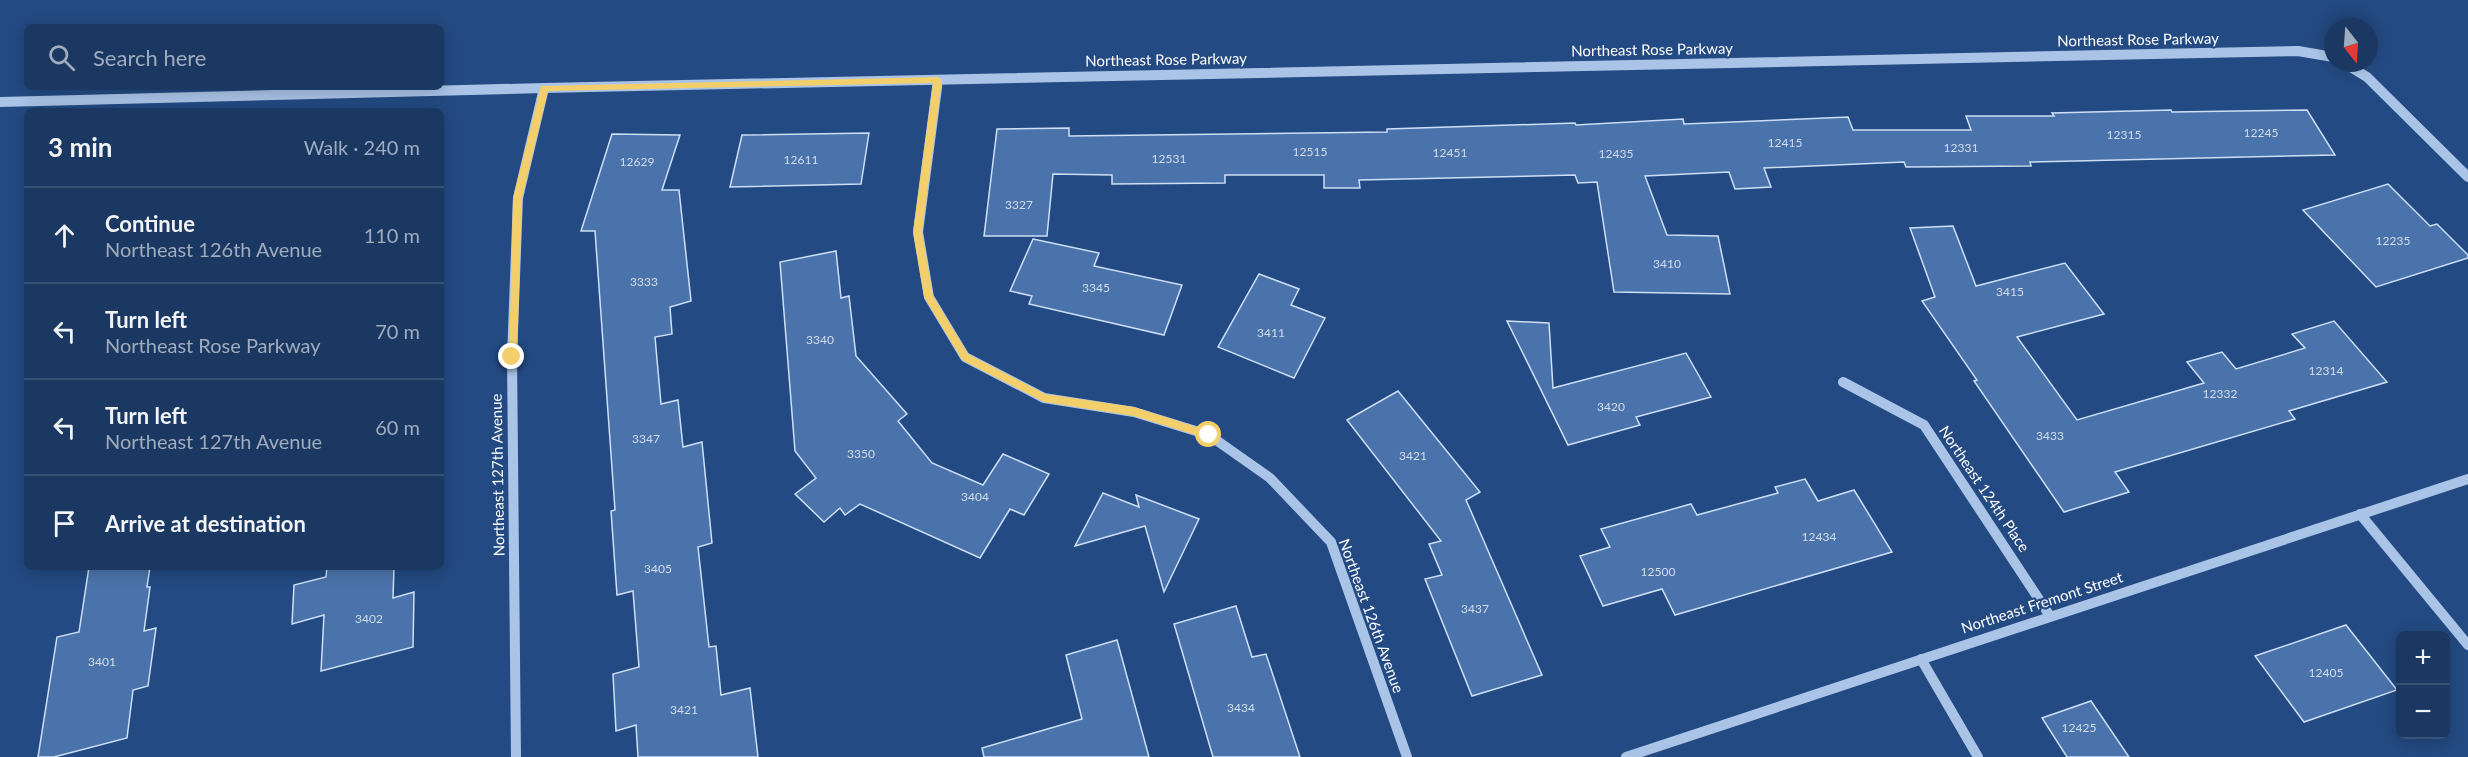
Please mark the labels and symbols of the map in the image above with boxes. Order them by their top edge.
north arrow [2324,18,2378,72]
street label: Northeast Rose Parkway [2057,29,2219,49]
street label: Northeast Rose Parkway [1571,39,1733,59]
street label: Northeast Rose Parkway [1085,49,1247,69]
house number: 12245 [2244,125,2278,140]
house number: 12315 [2107,127,2141,142]
house number: 12415 [1768,135,1802,150]
house number: 12331 [1944,140,1978,155]
house number: 12515 [1293,144,1327,159]
house number: 12451 [1433,145,1467,160]
house number: 12435 [1599,146,1633,161]
house number: 12531 [1152,151,1186,166]
house number: 12611 [784,152,818,167]
house number: 12629 [620,154,654,169]
house number: 3327 [1005,197,1033,212]
house number: 12235 [2376,233,2410,248]
house number: 3410 [1653,256,1681,271]
house number: 3333 [630,274,658,289]
house number: 3345 [1082,280,1110,295]
house number: 3415 [1996,284,2024,299]
house number: 3411 [1257,325,1285,340]
house number: 3340 [806,332,834,347]
route end [498,343,524,369]
house number: 12314 [2309,363,2343,378]
house number: 12332 [2203,386,2237,401]
street label: Northeast 127th Avenue [487,393,507,557]
house number: 3420 [1597,399,1625,414]
route start [1195,421,1221,447]
street label: Northeast 124th Place [1936,422,2034,555]
house number: 3433 [2036,428,2064,443]
house number: 3347 [632,431,660,446]
house number: 3350 [847,446,875,461]
house number: 3421 [1399,448,1427,463]
house number: 3404 [961,489,989,504]
house number: 12434 [1802,529,1836,544]
street label: Northeast 126th Avenue [1336,536,1408,695]
house number: 3405 [644,561,672,576]
house number: 12500 [1641,564,1675,579]
street label: Northeast Fremont Street [1959,567,2125,637]
house number: 3437 [1461,601,1489,616]
house number: 3402 [355,611,383,626]
house number: 3401 [88,654,116,669]
house number: 12405 [2309,665,2343,680]
house number: 3434 [1227,700,1255,715]
house number: 3421 [670,702,698,717]
house number: 12425 [2062,720,2096,735]

